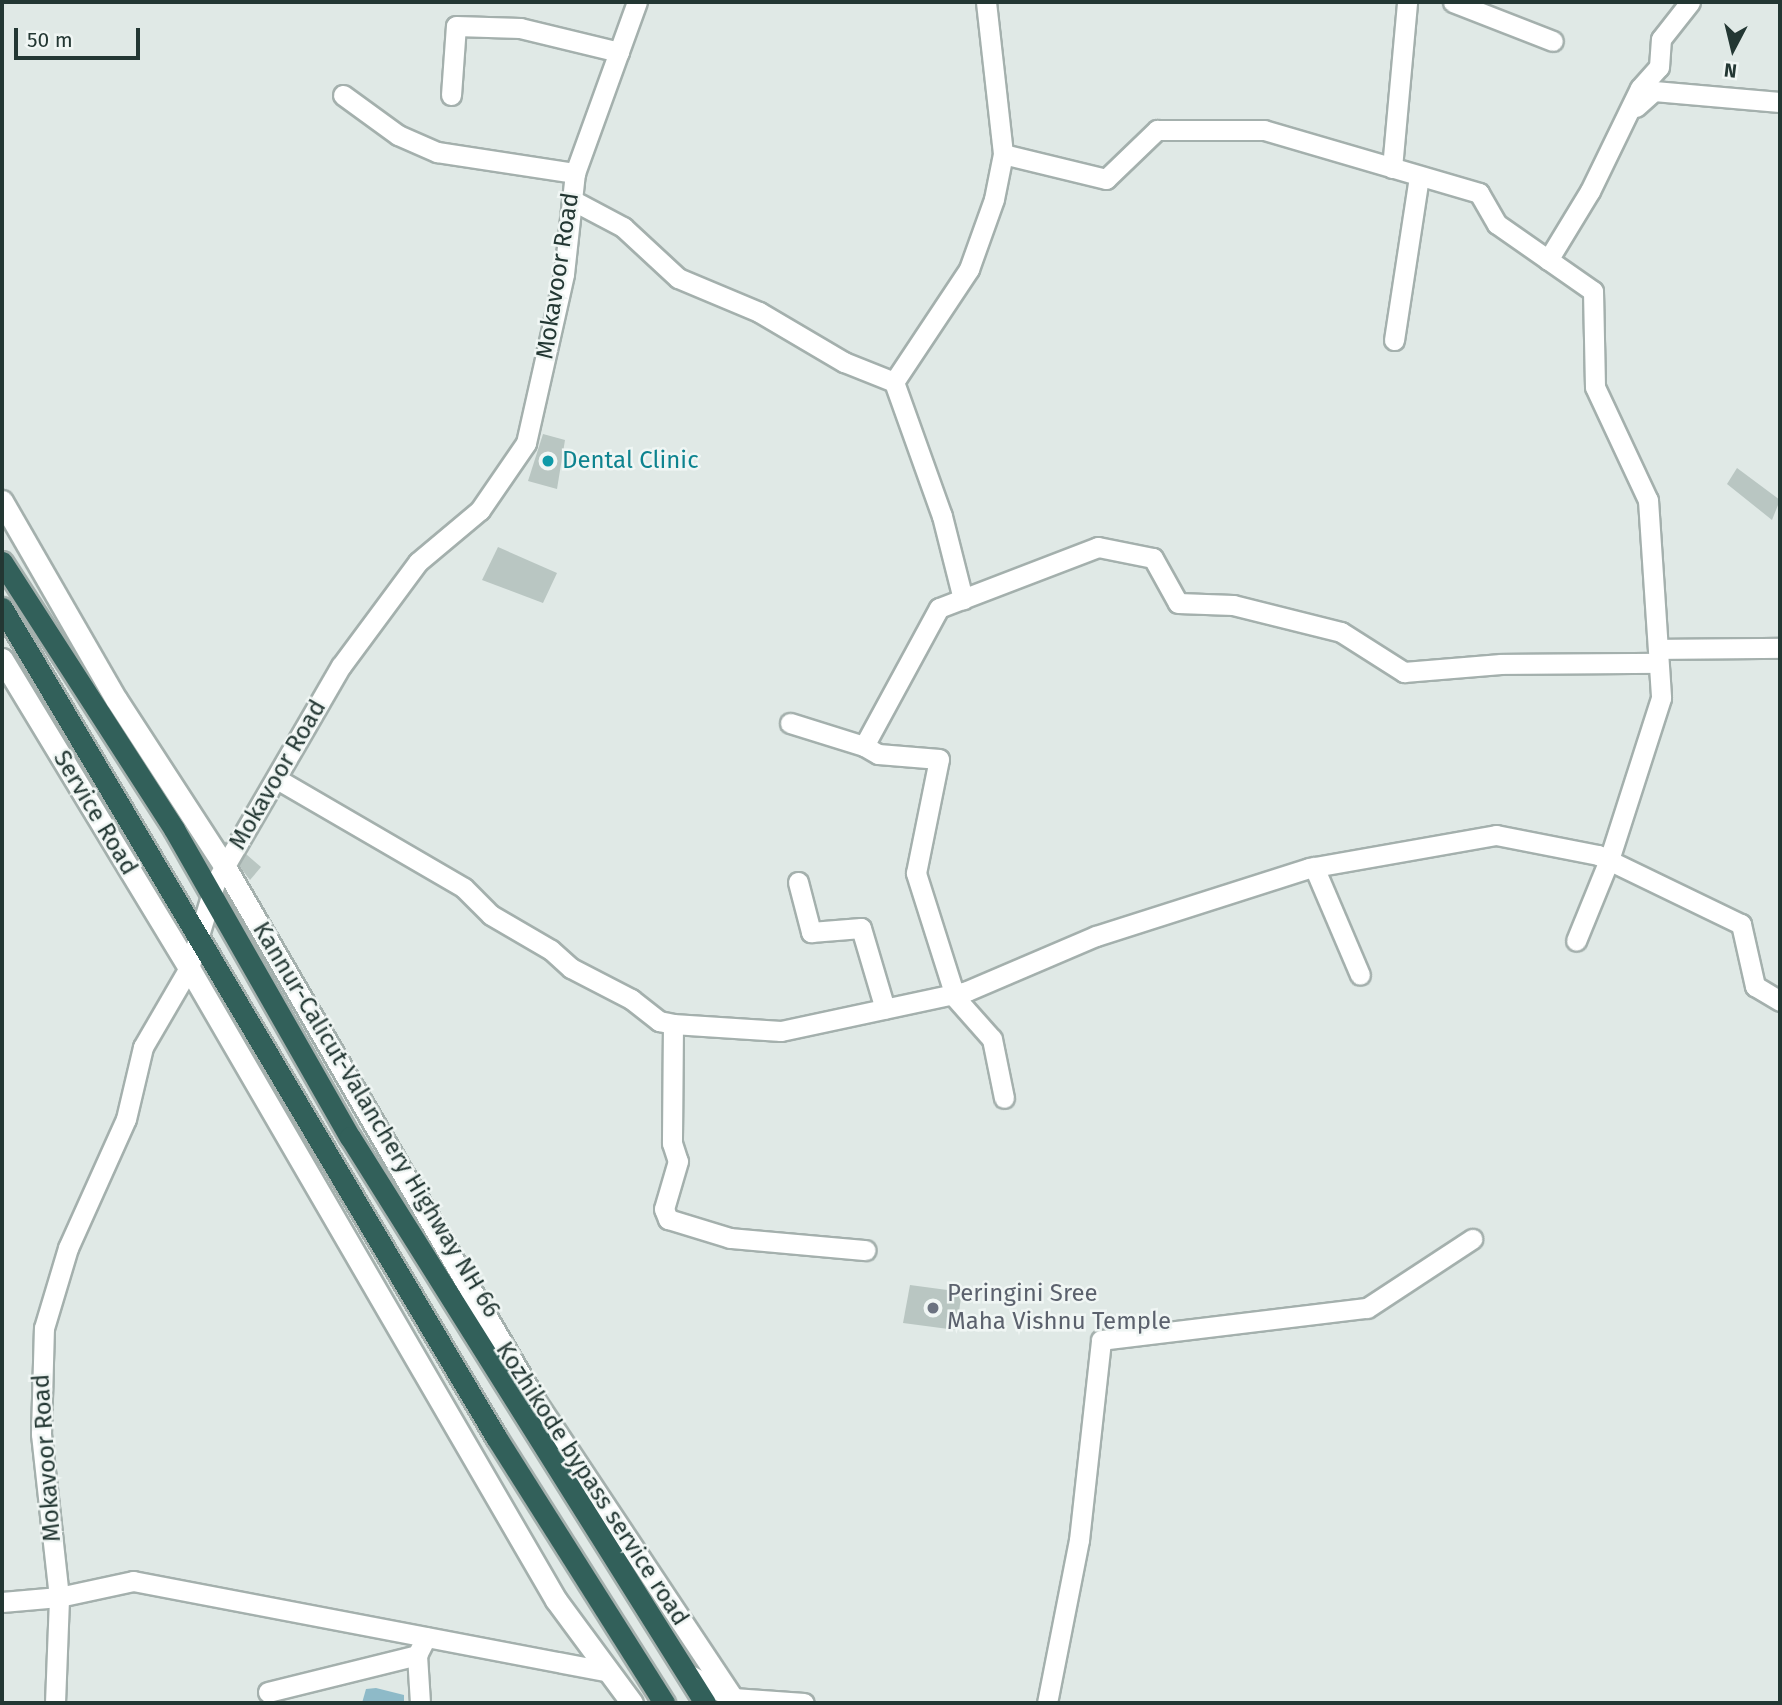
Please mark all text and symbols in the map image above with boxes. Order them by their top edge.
scale bar [18,14,144,58]
north arrow [1698,14,1768,84]
text: 50 m [27,27,73,53]
text: N [1723,58,1738,83]
street label: Mokavoor Road [531,191,585,361]
place label: Dental Clinic [562,447,699,475]
marker: Dental Clinic [540,453,556,469]
street label: Mokavoor Road [224,695,332,855]
street label: Service Road [47,746,143,880]
street label: Kannur-Calicut-Valanchery Highway NH 66 [246,917,506,1323]
place label: Peringini Sree Maha Vishnu Temple [947,1280,1171,1336]
marker: Peringini Sree Maha Vishnu Temple [925,1300,941,1316]
street label: Kozhikode bypass service road [489,1337,695,1631]
street label: Mokavoor Road [27,1373,67,1543]

